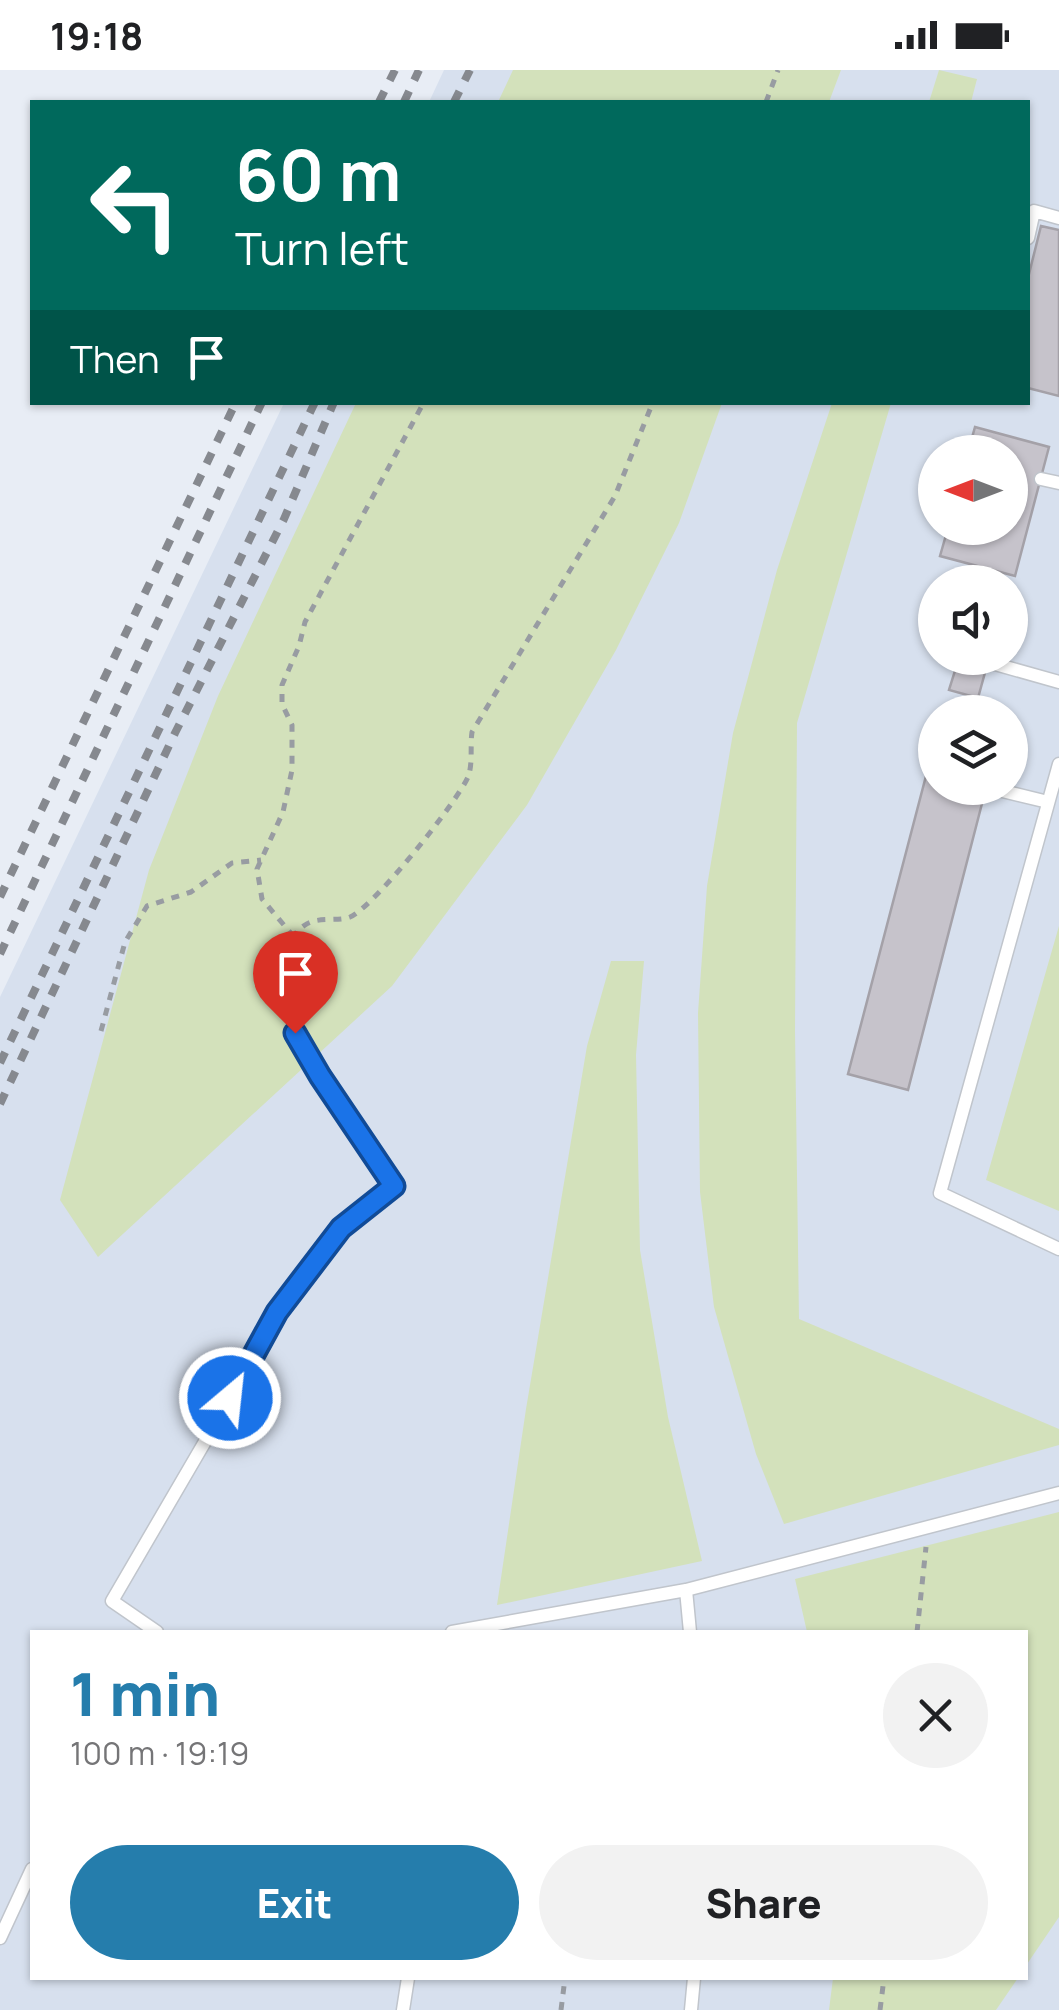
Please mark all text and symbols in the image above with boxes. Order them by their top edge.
text: 19:18 [50,9,143,61]
text: 60 m [235,126,402,222]
icon: left [70,140,200,270]
text: Turn left [235,217,409,279]
icon: arrive [179,330,234,385]
text: Then [70,332,159,384]
north arrow [918,435,1028,545]
map controls [918,435,1028,805]
button: sound [918,565,1028,675]
button: layers [918,695,1028,805]
pin [253,931,338,1034]
icon: arrive [268,946,323,1001]
position arrow [178,1346,282,1450]
text: 1 min [70,1652,220,1734]
button: close [883,1663,988,1768]
text: 100 m · 19:19 [70,1731,249,1775]
button: Exit [70,1845,519,1960]
button: Share [539,1845,988,1960]

